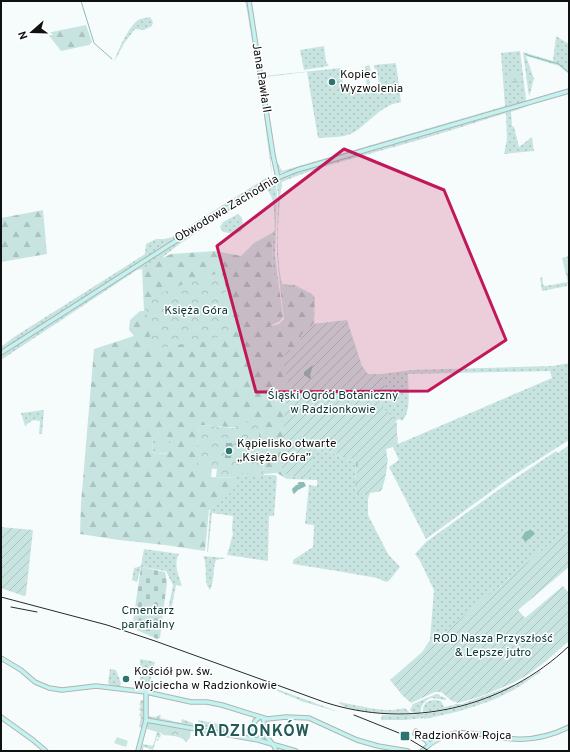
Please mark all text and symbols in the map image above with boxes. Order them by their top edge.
north arrow [12,12,52,52]
text: N [16,29,31,41]
street label: Jana Pawła II [248,42,274,114]
place label: Kopiec Wyzwolenia [340,67,403,97]
marker: Kopiec Wyzwolenia [327,77,337,87]
street label: Obwodowa Zachodnia [172,172,282,246]
park label: Księża Góra [164,303,228,319]
park label: Śląski Ogród Botaniczny w Radzionkowie [268,388,398,418]
place label: Kąpielisko otwarte „Księża Góra” [237,436,336,466]
marker: Kąpielisko otwarte „Księża Góra” [224,446,234,456]
park label: Cmentarz parafialny [121,603,175,633]
park label: ROD Nasza Przyszłość & Lepsze jutro [433,631,553,661]
place label: Kościół pw. św. Wojciecha w Radzionkowie [134,664,277,694]
marker: Kościół pw. św. Wojciecha w Radzionkowie [121,674,131,684]
district label: RADZIONKÓW [194,720,310,742]
place label: Radzionków Rojca [414,728,511,744]
marker: Radzionków Rojca [399,730,411,742]

